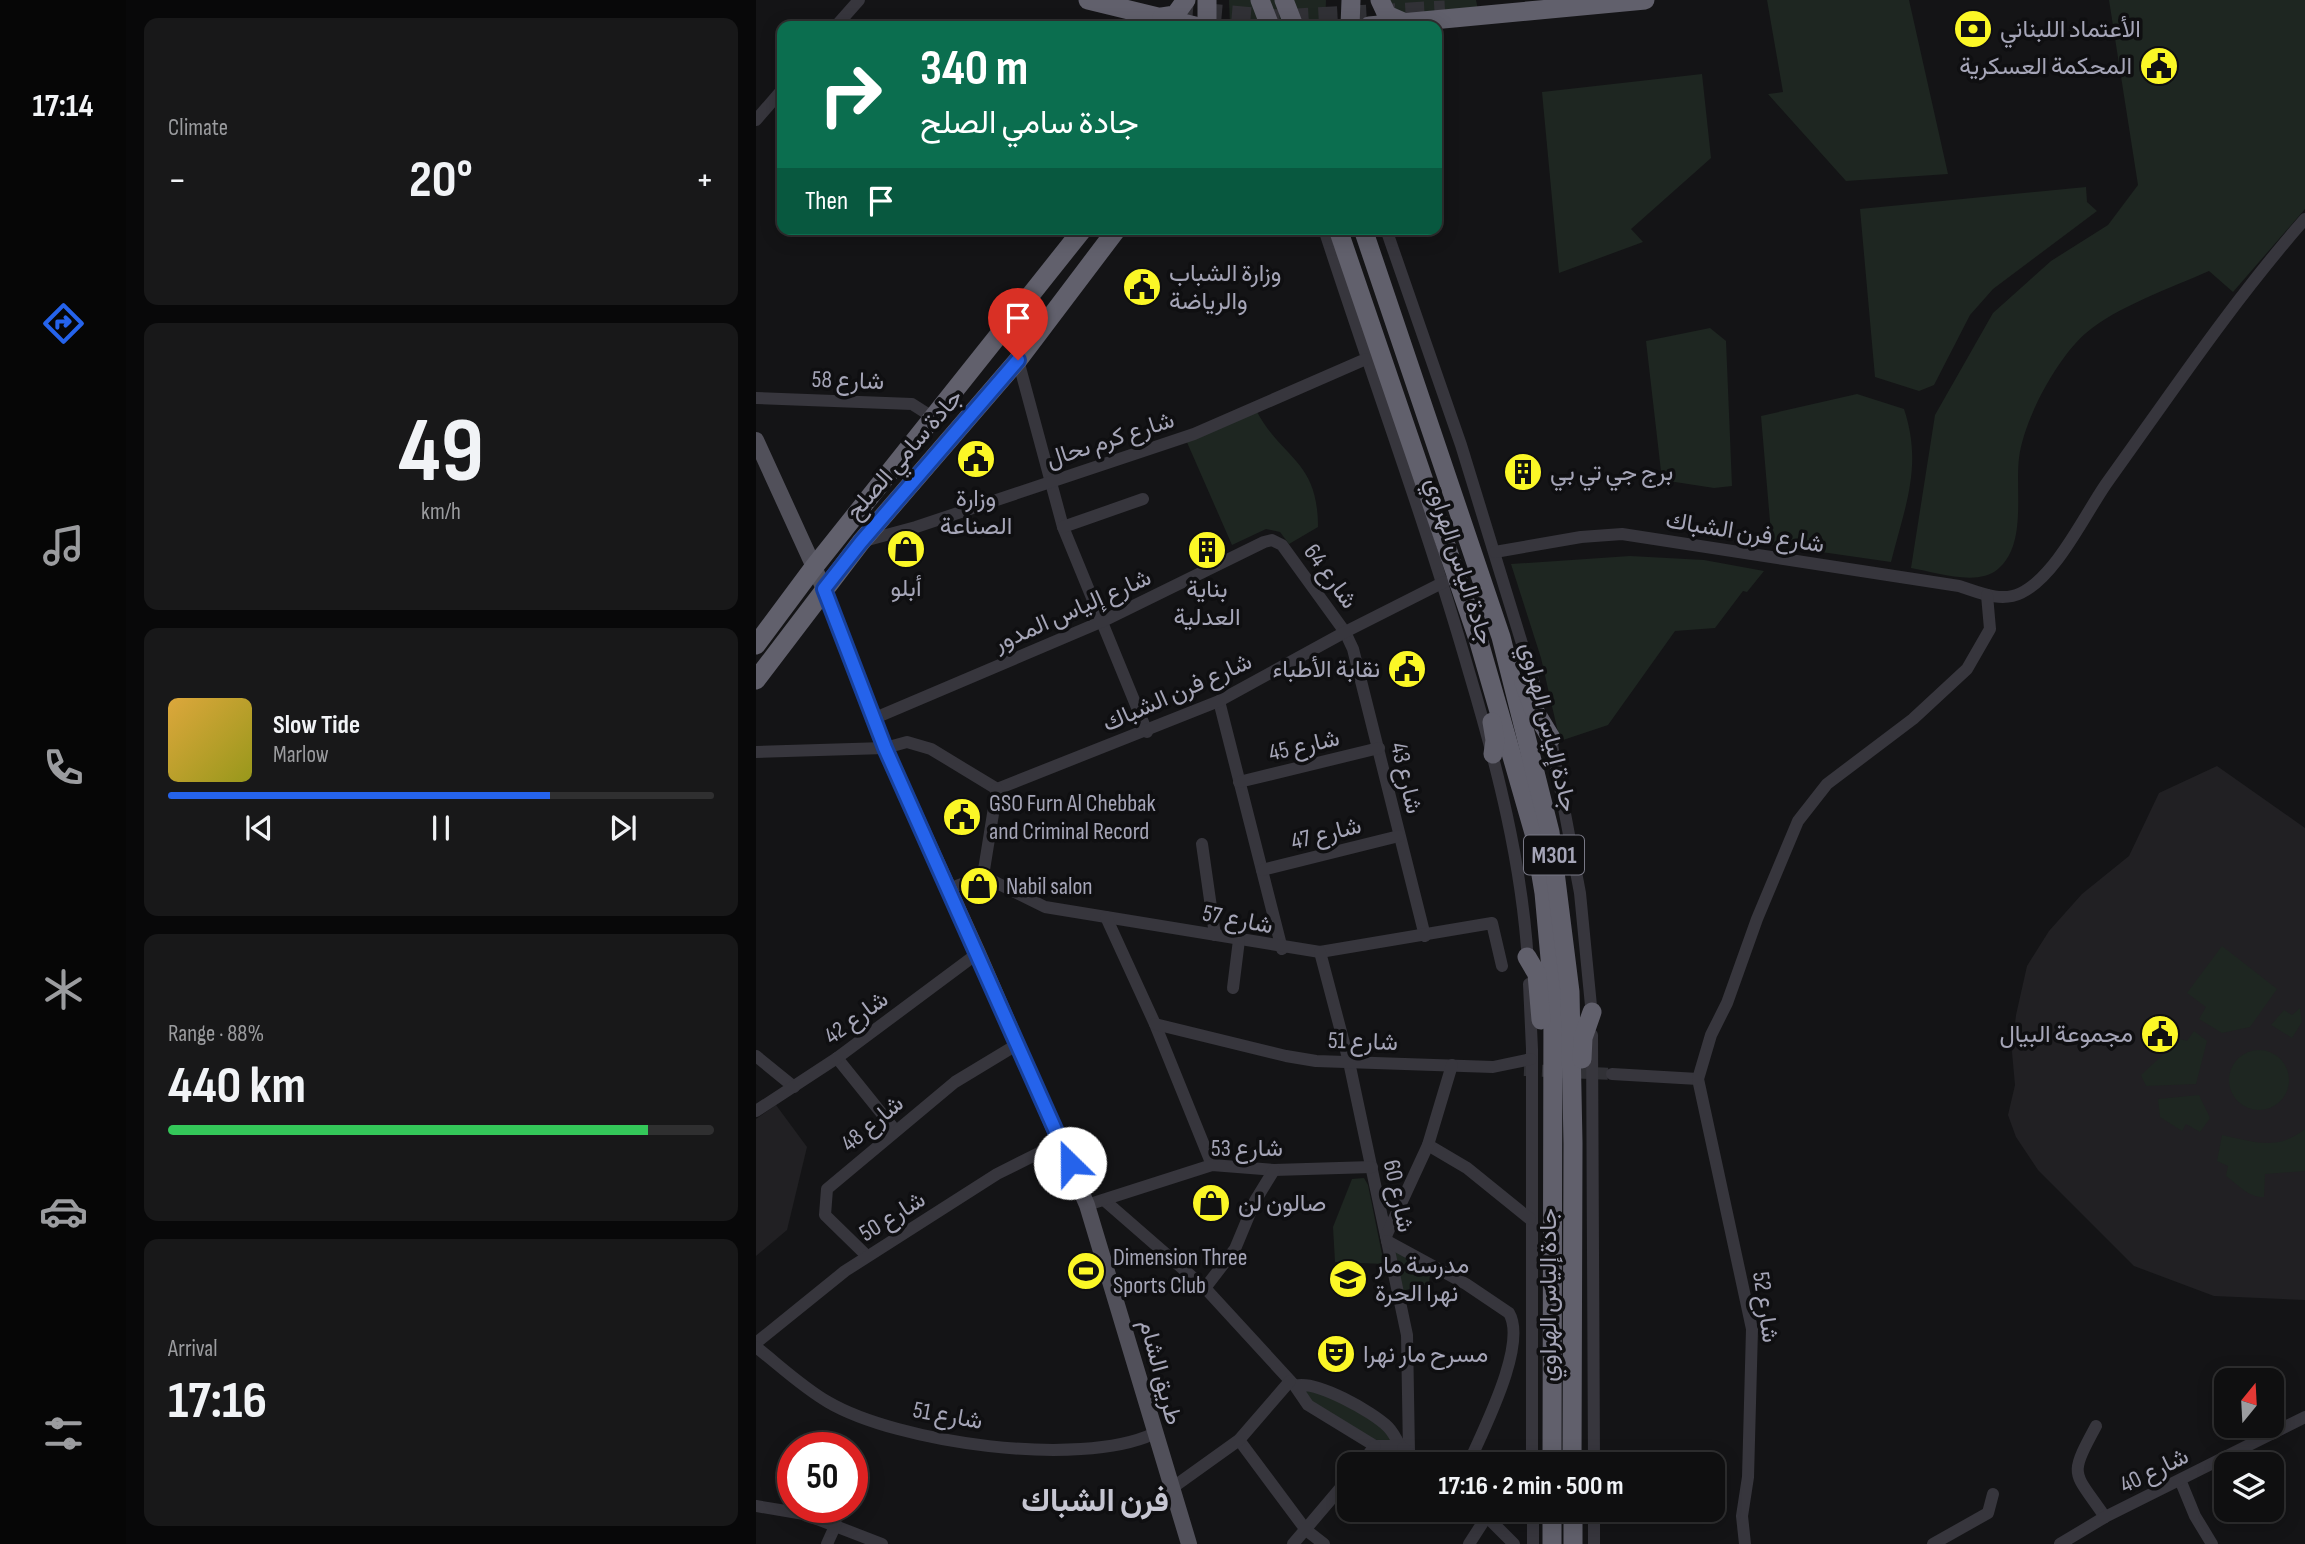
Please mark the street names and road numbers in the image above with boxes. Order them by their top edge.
street label: شارع 58 [811,365,885,397]
street label: جادة سامي الصلح [840,383,972,528]
street label: شارع كرم ىحال [1042,405,1178,475]
street label: جادة الياس الهراوي [1415,474,1500,649]
street label: شارع فرن الشباك [1663,506,1826,560]
street label: شارع 64 [1297,538,1364,615]
street label: شارع إلياس المدور [988,563,1156,660]
street label: جادة إلياس الهراوي [1510,639,1584,816]
street label: شارع فرن الشباك [1098,647,1257,739]
street label: شارع 45 [1266,723,1343,769]
street label: شارع 43 [1383,740,1429,817]
street label: شارع 47 [1288,811,1365,857]
road number: M301 [1524,835,1584,874]
street label: شارع 57 [1200,898,1276,942]
street label: شارع 42 [819,984,895,1051]
street label: شارع 51 [1327,1026,1399,1058]
street label: شارع 48 [835,1089,910,1159]
street label: شارع 53 [1211,1134,1283,1164]
street label: شارع 60 [1376,1157,1420,1235]
street label: شارع 50 [854,1185,931,1249]
street label: جادة إلياس الهراوي [1534,1208,1567,1382]
street label: شارع 52 [1745,1270,1785,1345]
street label: طريق الشام [1132,1316,1188,1428]
street label: شارع 51 [911,1395,985,1437]
street label: شارع 40 [2115,1441,2194,1500]

